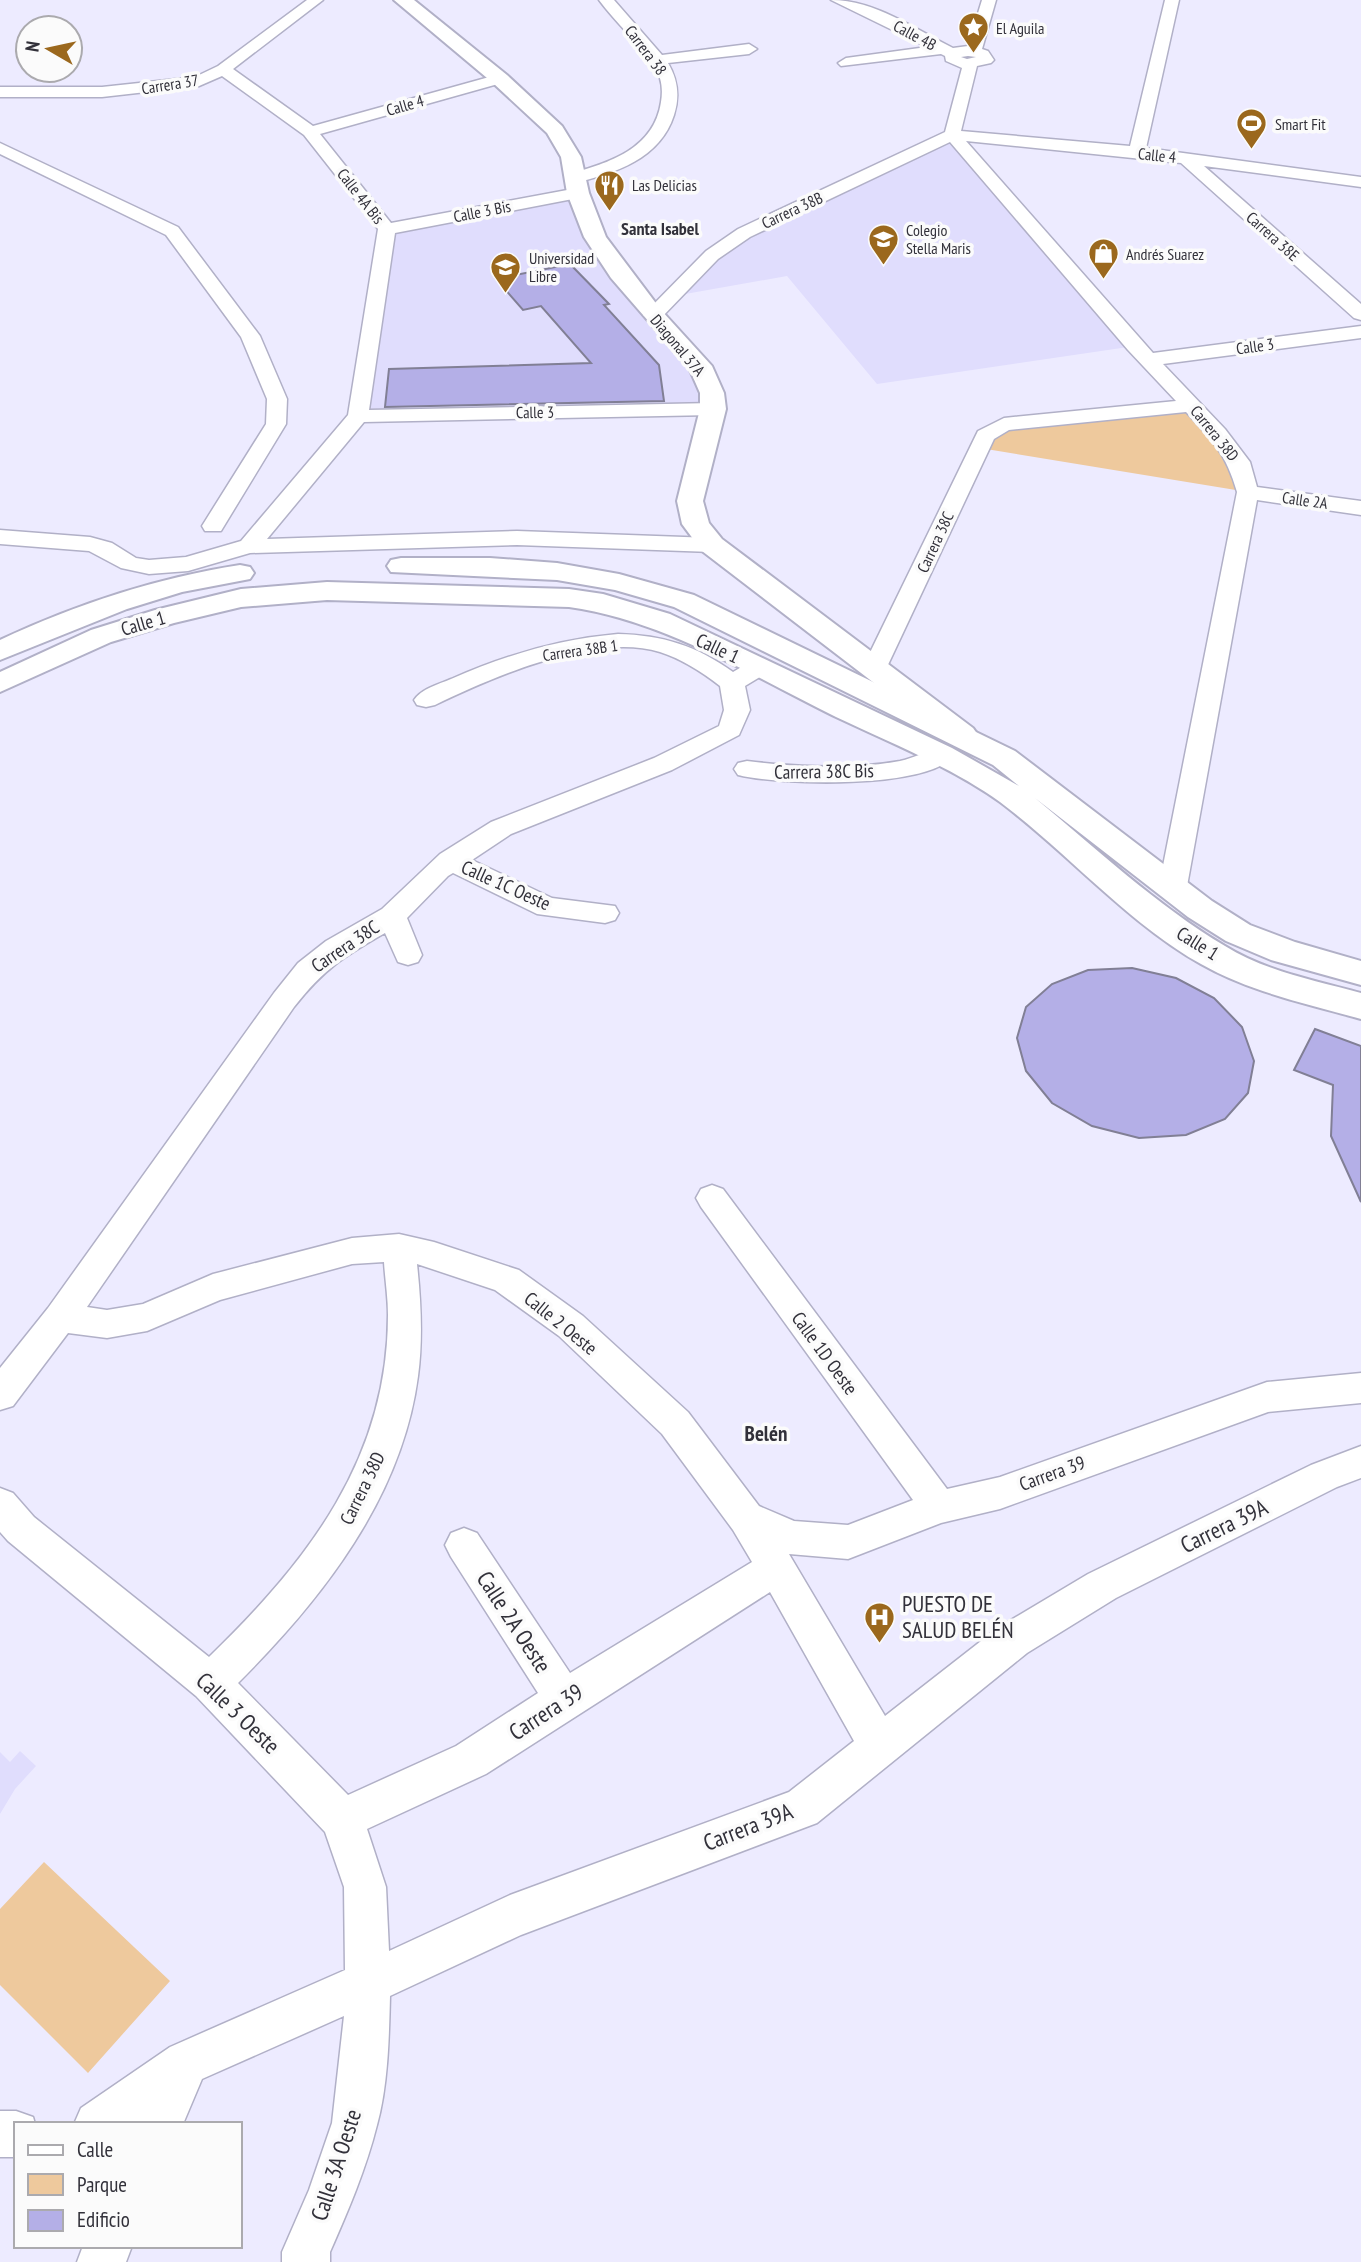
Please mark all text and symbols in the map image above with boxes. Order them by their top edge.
place icon: El Aguila [956,11,990,55]
north arrow [14,14,84,84]
street label: Calle 4B [890,15,940,55]
place label: El Aguila [996,18,1044,38]
street label: Carrera 38 [621,21,671,79]
text: N [20,39,45,53]
street label: Carrera 37 [140,70,200,98]
street label: Calle 4 [384,90,426,120]
sports icon: Smart Fit [1235,107,1269,151]
place label: Smart Fit [1275,114,1326,134]
street label: Calle 4 [1137,143,1177,167]
street label: Calle 4A Bis [333,164,389,228]
restaurant icon: Las Delicias [592,168,626,212]
place label: Las Delicias [632,175,697,195]
street label: Carrera 38B [758,187,826,233]
street label: Calle 3 Bis [452,196,512,226]
street label: Carrera 38E [1242,207,1304,265]
district label: Santa Isabel [621,217,700,240]
place label: Colegio Stella Maris [906,220,971,258]
school or university icon: Colegio Stella Maris [866,222,900,266]
shop icon: Andrés Suarez [1086,237,1120,281]
place label: Andrés Suarez [1126,244,1204,264]
place label: Universidad Libre [529,248,594,286]
school or university icon: Universidad Libre [489,250,523,294]
street label: Diagonal 37A [646,310,710,380]
street label: Calle 3 [1235,333,1275,359]
street label: Carrera 38D [1187,401,1243,465]
street label: Calle 3 [516,402,554,422]
street label: Calle 2A [1281,487,1329,513]
street label: Carrera 38C [912,508,958,576]
street label: Calle 1 [118,605,168,641]
street label: Calle 1 [692,628,744,668]
street label: Carrera 38B 1 [541,635,619,665]
street label: Carrera 38C Bis [774,758,874,784]
street label: Calle 1C Oeste [458,855,554,915]
street label: Carrera 38C [306,914,384,977]
street label: Calle 1 [1172,921,1224,965]
street label: Calle 2 Oeste [520,1286,602,1360]
street label: Calle 1D Oeste [787,1307,863,1399]
district label: Belén [745,1420,787,1447]
street label: Carrera 38D [334,1448,390,1528]
street label: Carrera 39 [1016,1450,1088,1496]
street label: Carrera 39A [1175,1492,1272,1559]
street label: Calle 2A Oeste [471,1565,558,1678]
place label: PUESTO DE SALUD BELÉN [902,1589,1014,1644]
hospital icon: PUESTO DE SALUD BELÉN [862,1600,896,1644]
street label: Calle 3 Oeste [190,1666,286,1760]
street label: Carrera 39 [503,1677,588,1746]
street label: Carrera 39A [699,1796,797,1857]
street label: Calle 3A Oeste [304,2105,367,2224]
legend [14,2122,242,2248]
text: Calle [77,2136,113,2163]
text: Parque [77,2171,127,2198]
text: Edificio [77,2206,130,2233]

